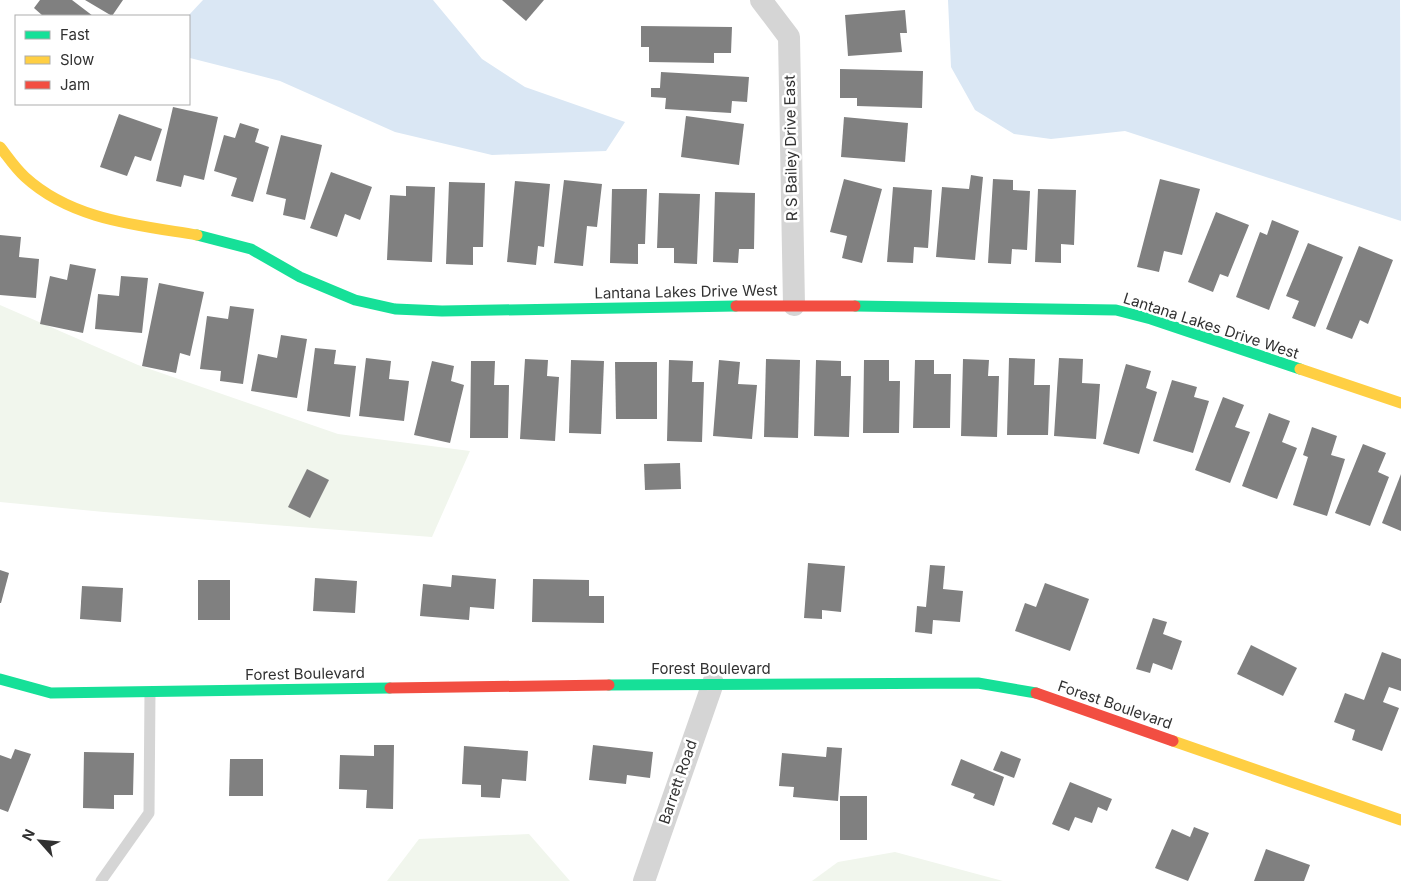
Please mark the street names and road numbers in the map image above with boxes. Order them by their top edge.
street label: R S Bailey Drive East [780,75,801,221]
street label: Lantana Lakes Drive West [594,280,778,303]
street label: Lantana Lakes Drive West [1121,288,1301,363]
street label: Forest Boulevard [651,659,771,678]
street label: Forest Boulevard [245,663,365,684]
street label: Forest Boulevard [1056,676,1175,733]
street label: Barrett Road [654,737,701,827]

